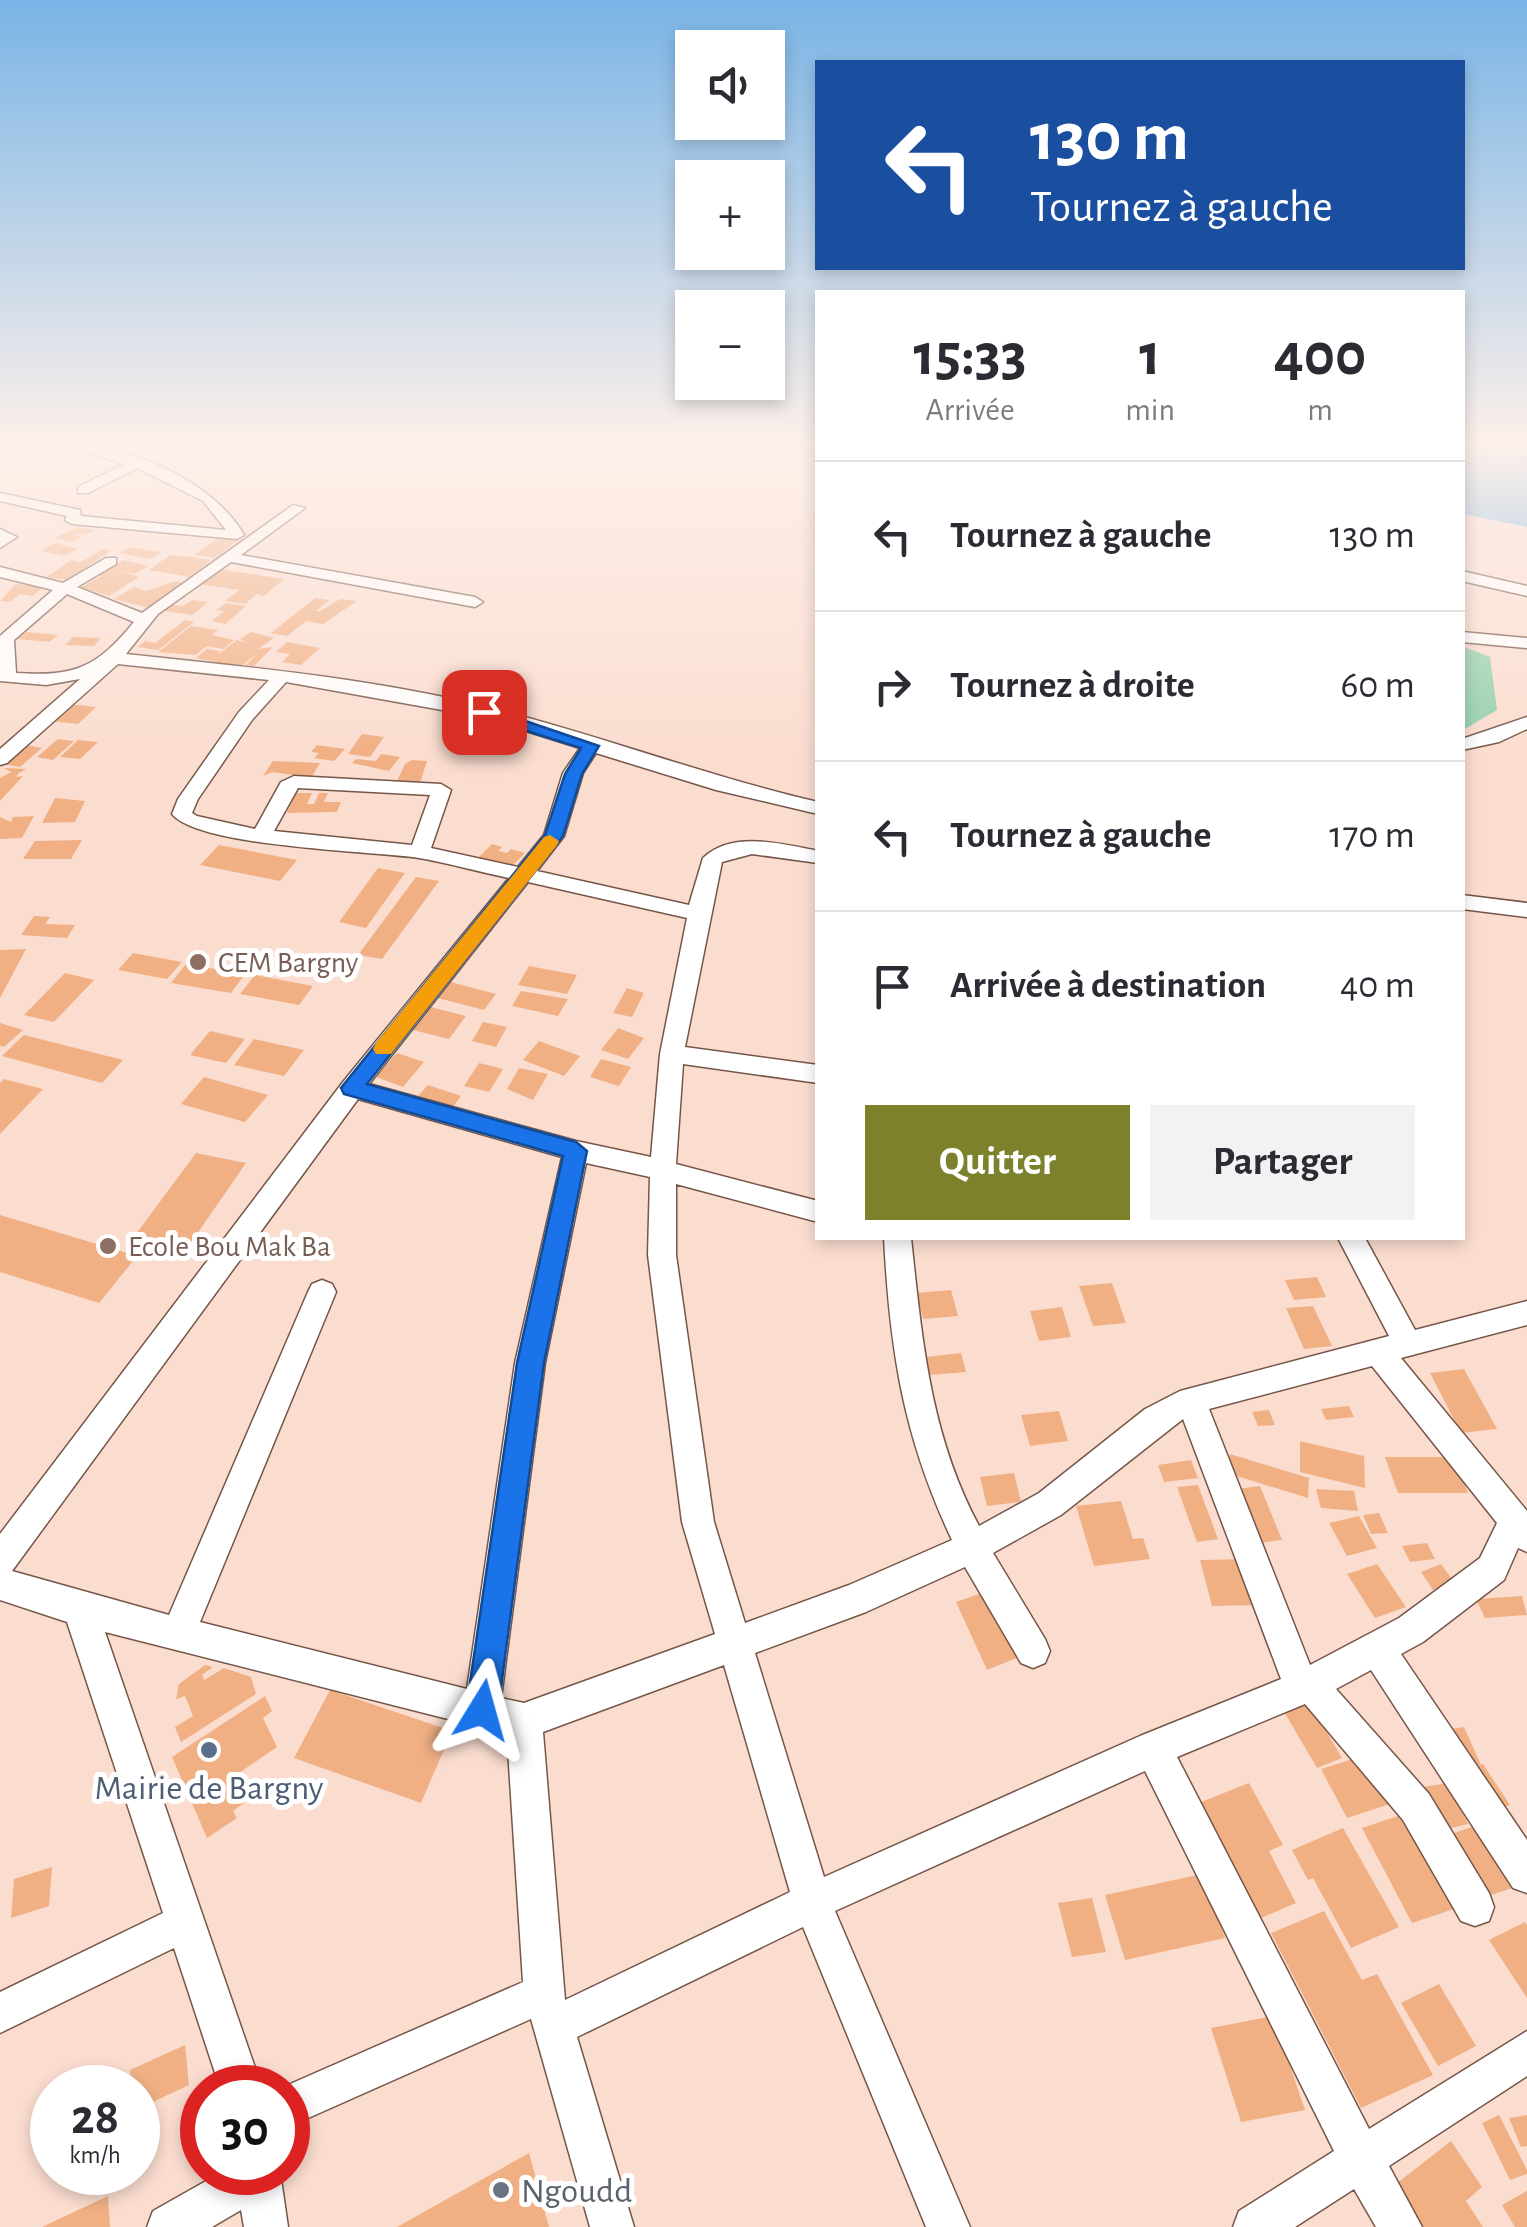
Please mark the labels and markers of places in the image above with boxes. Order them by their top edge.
pin [442,670,527,755]
place label: CEM Bargny [218,948,359,978]
marker: CEM Bargny [187,951,209,973]
place label: Ecole Bou Mak Ba [128,1232,331,1262]
marker: Ecole Bou Mak Ba [97,1235,119,1257]
marker: Mairie de Bargny [198,1739,220,1761]
place label: Mairie de Bargny [95,1771,324,1806]
place label: Ngoudd [521,2174,632,2209]
marker: Ngoudd [490,2179,512,2201]

